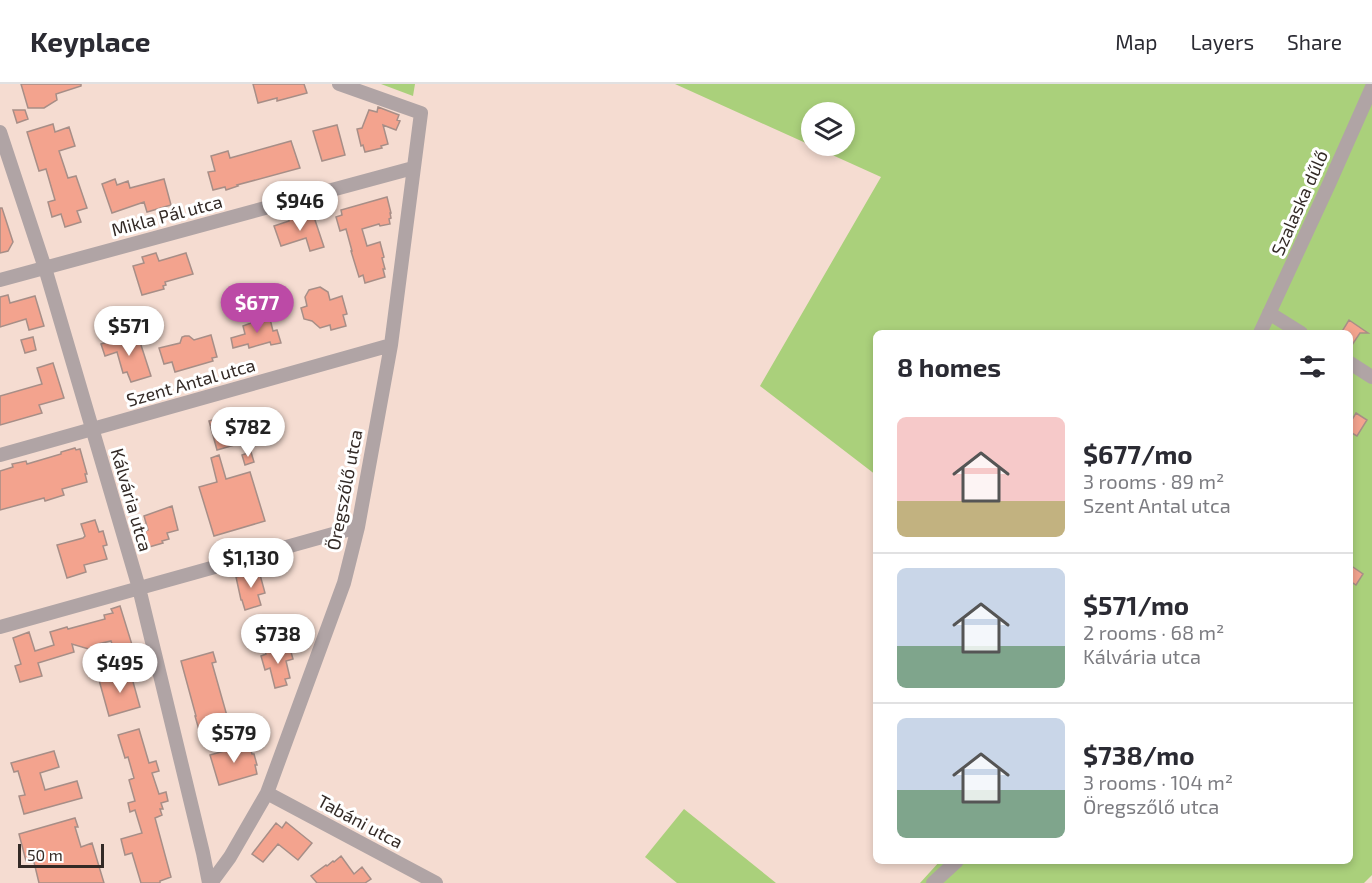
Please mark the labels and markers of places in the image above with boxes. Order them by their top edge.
pin: $946 [264,181,336,232]
pin: $677 [221,283,293,334]
pin: $571 [93,306,165,357]
pin: $782 [212,407,284,458]
pin: $1,130 [202,538,300,589]
pin: $738 [242,614,314,665]
pin: $495 [84,643,156,694]
pin: $579 [198,713,270,764]

